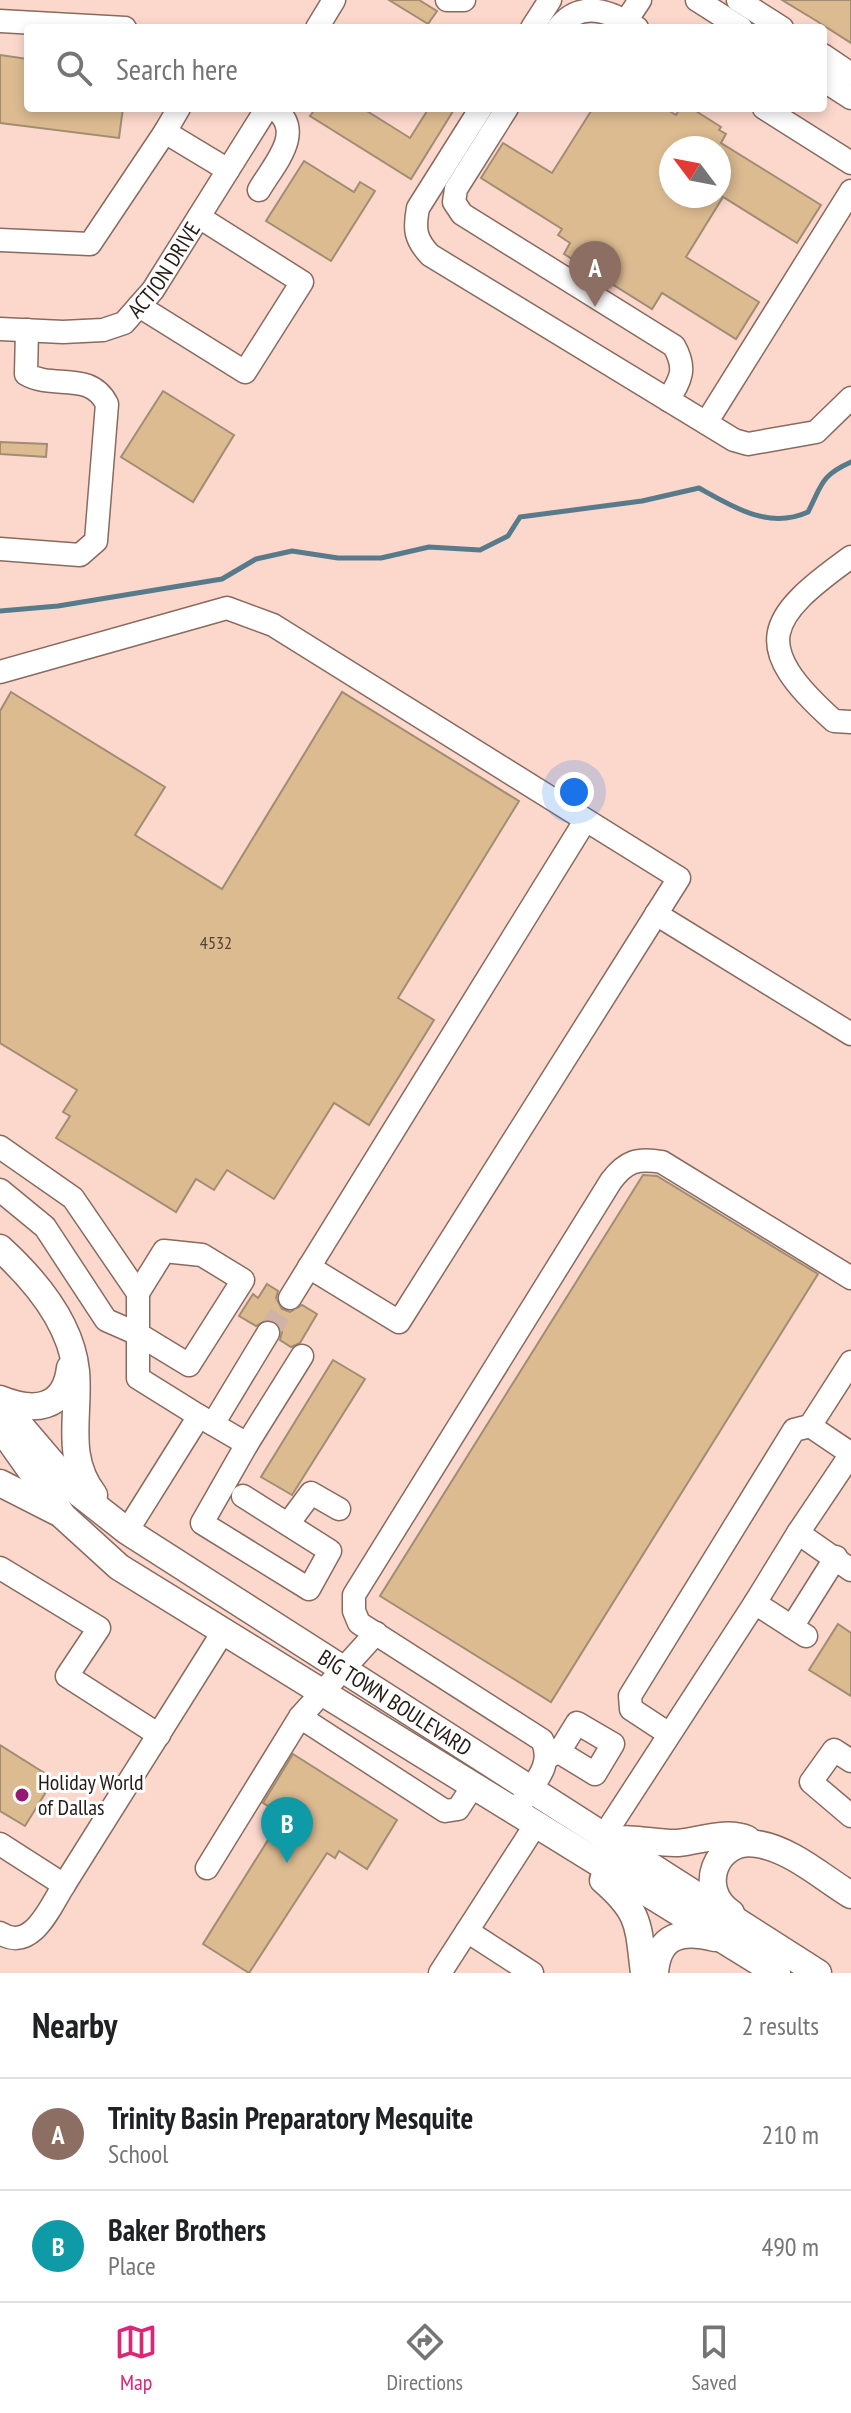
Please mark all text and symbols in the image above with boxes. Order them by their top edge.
search box [24,24,827,112]
icon: search [52,46,96,90]
text: Search here [116,49,238,88]
north arrow [659,136,731,208]
street label: ACTION DRIVE [121,217,206,323]
pin: A [569,241,621,307]
your location [554,772,594,812]
house number: 4532 [200,931,232,954]
street label: BIG TOWN BOULEVARD [313,1643,477,1762]
place label: Holiday World of Dallas [38,1768,144,1821]
marker: Holiday World of Dallas [13,1786,31,1804]
pin: B [261,1797,313,1863]
text: Nearby [32,2003,117,2047]
text: 2 results [742,2009,819,2042]
text: Trinity Basin Preparatory Mesquite [108,2098,473,2137]
text: A [51,2118,65,2151]
text: 210 m [761,2118,819,2151]
text: School [108,2137,168,2170]
text: Baker Brothers [108,2210,266,2249]
text: B [52,2230,64,2263]
text: 490 m [761,2230,819,2263]
text: Place [108,2249,156,2282]
tab: Map [114,2320,158,2396]
tab: Directions [387,2320,463,2396]
tab: Saved [691,2320,737,2396]

